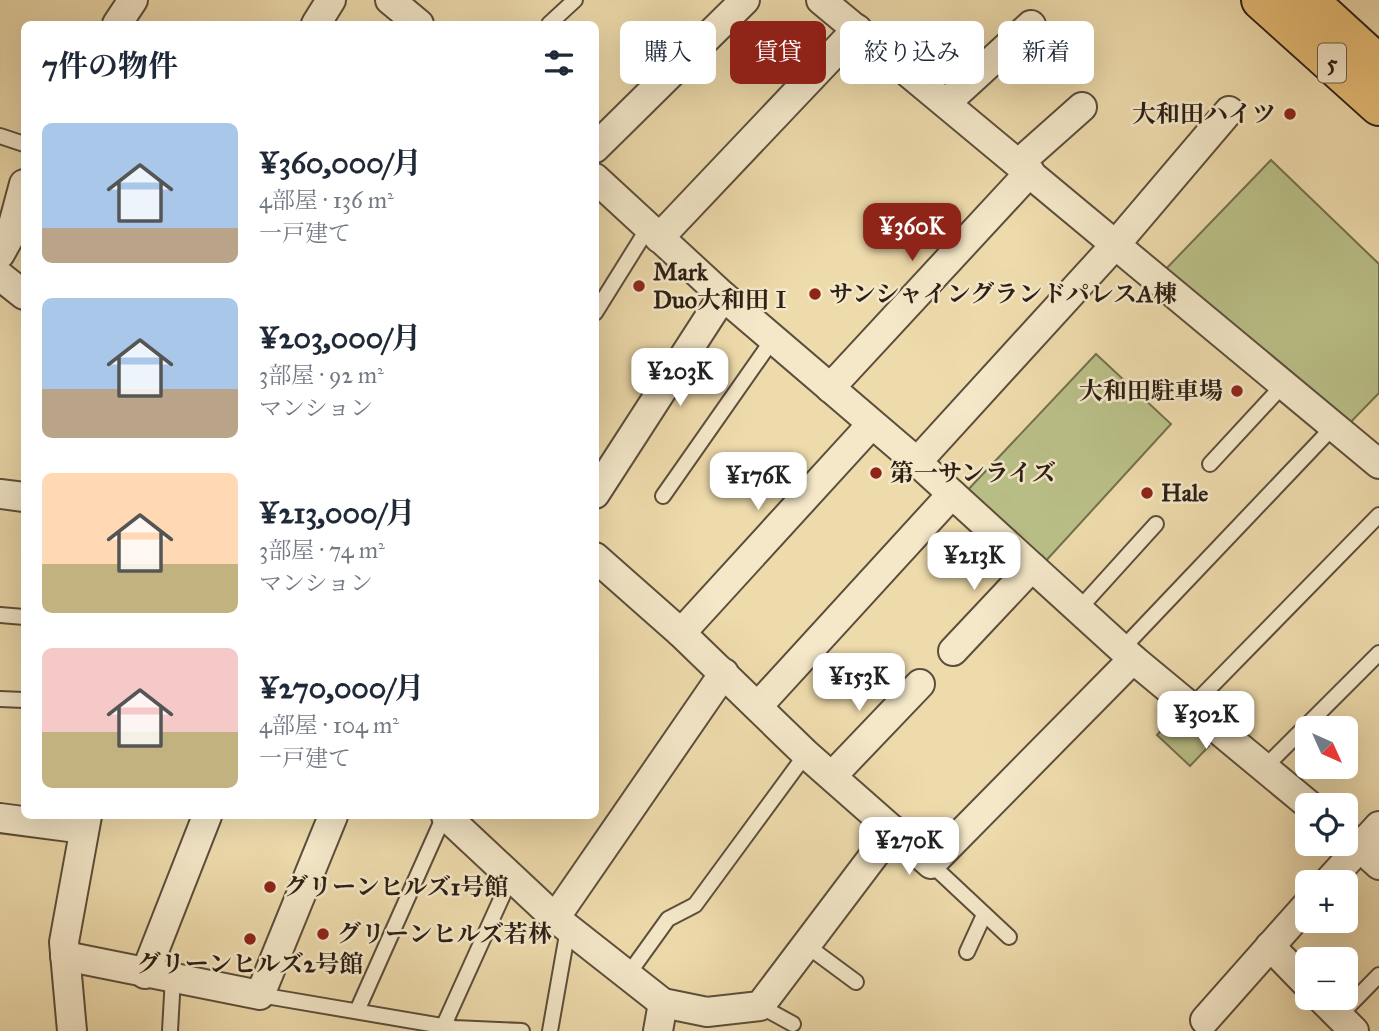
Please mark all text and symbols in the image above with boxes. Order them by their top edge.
chip: 購入 [620,21,716,84]
chip: 賃貸 [730,21,826,84]
chip: 絞り込み [840,21,984,84]
chip: 新着 [998,21,1094,84]
icon: filters [540,44,578,82]
road number: 5 [1318,44,1346,82]
text: 7件の物件 [42,48,178,84]
place label: 大和田ハイツ [1132,99,1276,129]
marker: 大和田ハイツ [1282,106,1298,122]
text: ¥360,000/月 [259,145,422,181]
icon: home [98,151,182,235]
text: 4部屋 · 136 m² [259,186,394,214]
pin: ¥360K [863,204,961,263]
text: ¥360K [879,212,945,240]
text: 一戸建て [259,219,351,247]
place label: Mark Duo大和田Ⅰ [653,257,793,315]
marker: Mark Duo大和田Ⅰ [631,278,647,294]
place label: サンシャイングランドパレスA棟 [829,279,1177,309]
marker: サンシャイングランドパレスA棟 [807,286,823,302]
text: ¥203,000/月 [259,320,421,356]
icon: home [98,326,182,410]
pin: ¥203K [631,348,729,408]
text: ¥203K [647,357,713,385]
text: 3部屋 · 92 m² [259,361,384,389]
place label: 大和田駐車場 [1079,376,1223,406]
marker: 大和田駐車場 [1229,383,1245,399]
text: マンション [259,394,373,422]
pin: ¥176K [709,452,807,512]
place label: 第一サンライズ [890,458,1056,488]
text: ¥176K [726,461,790,489]
marker: 第一サンライズ [868,465,884,481]
place label: Hale [1161,478,1208,508]
marker: Hale [1139,485,1155,501]
text: ¥213,000/月 [259,495,416,531]
icon: home [98,501,182,585]
pin: ¥213K [925,532,1023,592]
text: 3部屋 · 74 m² [259,536,385,564]
text: ¥213K [943,541,1005,569]
text: マンション [259,569,373,597]
pin: ¥153K [810,654,908,713]
text: ¥153K [829,662,889,690]
text: ¥270,000/月 [259,670,424,706]
icon: home [98,676,182,760]
pin: ¥302K [1157,692,1255,751]
text: ¥302K [1173,700,1239,728]
text: 4部屋 · 104 m² [259,711,399,739]
north arrow [1295,716,1358,779]
map controls [1295,716,1358,1010]
text: 一戸建て [259,744,351,772]
button: locate [1295,793,1358,856]
pin: ¥270K [860,818,958,877]
text: ¥270K [875,826,943,854]
button: + [1295,870,1358,933]
place label: グリーンヒルズ1号館 [284,872,508,902]
marker: グリーンヒルズ1号館 [262,879,278,895]
place label: グリーンヒルズ若林 [337,919,552,949]
marker: グリーンヒルズ若林 [315,926,331,942]
marker: グリーンヒルズ2号館 [242,931,258,947]
button: − [1295,947,1358,1010]
place label: グリーンヒルズ2号館 [137,949,363,979]

